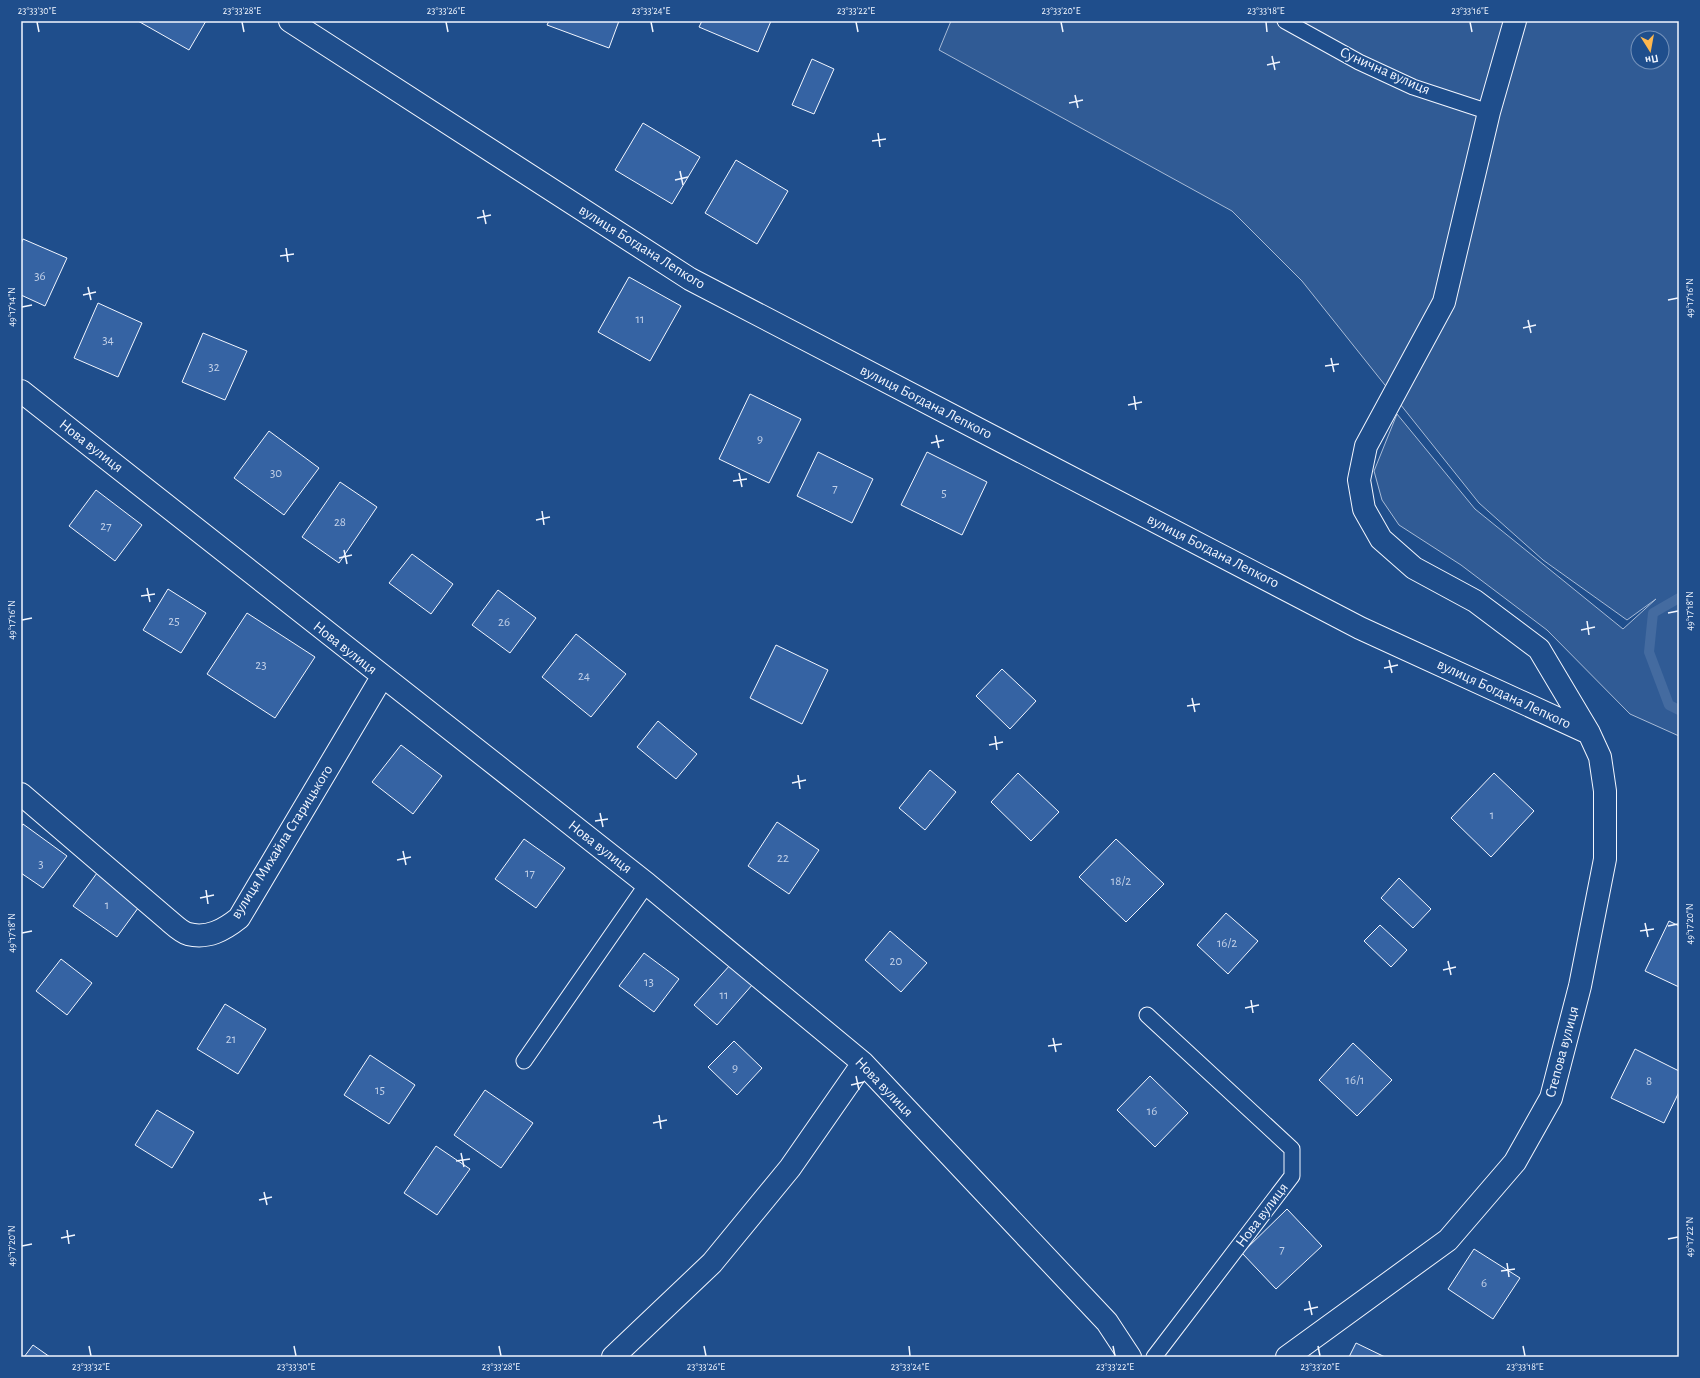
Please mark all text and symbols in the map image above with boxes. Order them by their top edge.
text: 23°33'30"E [18,6,56,16]
text: 23°33'28"E [223,6,261,16]
text: 23°33'26"E [427,6,465,16]
text: 23°33'24"E [632,6,670,16]
text: 23°33'22"E [837,6,875,16]
text: 23°33'20"E [1042,6,1081,16]
text: 23°33'18"E [1247,6,1285,16]
text: 23°33'16"E [1451,6,1489,16]
north arrow [1630,30,1670,70]
street label: Сунична вулиця [1337,44,1433,98]
text: Пн [1644,53,1659,66]
street label: вулиця Богдана Лепкого [576,202,708,292]
house number: 36 [34,270,46,283]
text: 49°17'16"N [1685,278,1695,318]
text: 49°17'14"N [7,287,17,327]
house number: 11 [636,313,644,326]
house number: 34 [102,334,114,347]
house number: 32 [208,361,220,374]
street label: вулиця Богдана Лепкого [858,362,994,442]
street label: Нова вулиця [56,417,126,475]
house number: 9 [757,433,763,446]
house number: 30 [270,467,282,480]
house number: 7 [832,482,838,495]
house number: 5 [941,487,947,500]
street label: вулиця Богдана Лепкого [1145,511,1281,591]
house number: 28 [334,516,346,529]
house number: 27 [100,520,112,533]
text: 49°17'18"N [1685,591,1695,631]
text: 49°17'16"N [7,600,17,640]
house number: 25 [168,615,180,628]
house number: 26 [498,616,510,629]
street label: Нова вулиця [310,619,380,677]
street label: вулиця Богдана Лепкого [1435,656,1573,732]
house number: 23 [255,659,267,672]
house number: 24 [578,670,590,683]
street label: вулиця Михайла Старицького [228,762,336,922]
house number: 1 [1490,809,1494,822]
street label: Нова вулиця [565,818,635,876]
house number: 22 [777,852,789,865]
house number: 3 [38,858,44,871]
house number: 17 [525,867,536,880]
house number: 18/2 [1111,875,1131,888]
house number: 1 [105,899,109,912]
text: 49°17'20"N [1685,903,1695,945]
text: 49°17'18"N [7,913,17,953]
house number: 16/2 [1217,937,1237,950]
house number: 20 [890,955,903,968]
house number: 13 [644,976,654,989]
house number: 11 [720,989,728,1002]
street label: Степова вулиця [1543,1005,1581,1099]
house number: 21 [226,1033,236,1046]
street label: Нова вулиця [852,1054,916,1120]
house number: 9 [732,1062,738,1075]
house number: 16/1 [1346,1074,1364,1087]
house number: 8 [1646,1075,1652,1088]
house number: 15 [375,1084,385,1097]
house number: 16 [1147,1105,1157,1118]
street label: Нова вулиця [1233,1180,1291,1250]
text: 49°17'22"N [1685,1217,1695,1257]
text: 49°17'20"N [7,1225,17,1267]
house number: 7 [1279,1243,1285,1256]
house number: 6 [1481,1277,1487,1290]
text: 23°33'32"E [72,1362,110,1372]
text: 23°33'30"E [277,1362,315,1372]
text: 23°33'28"E [482,1362,520,1372]
text: 23°33'26"E [687,1362,725,1372]
text: 23°33'24"E [891,1362,929,1372]
text: 23°33'22"E [1096,1362,1134,1372]
text: 23°33'20"E [1301,1362,1340,1372]
text: 23°33'18"E [1506,1362,1544,1372]

